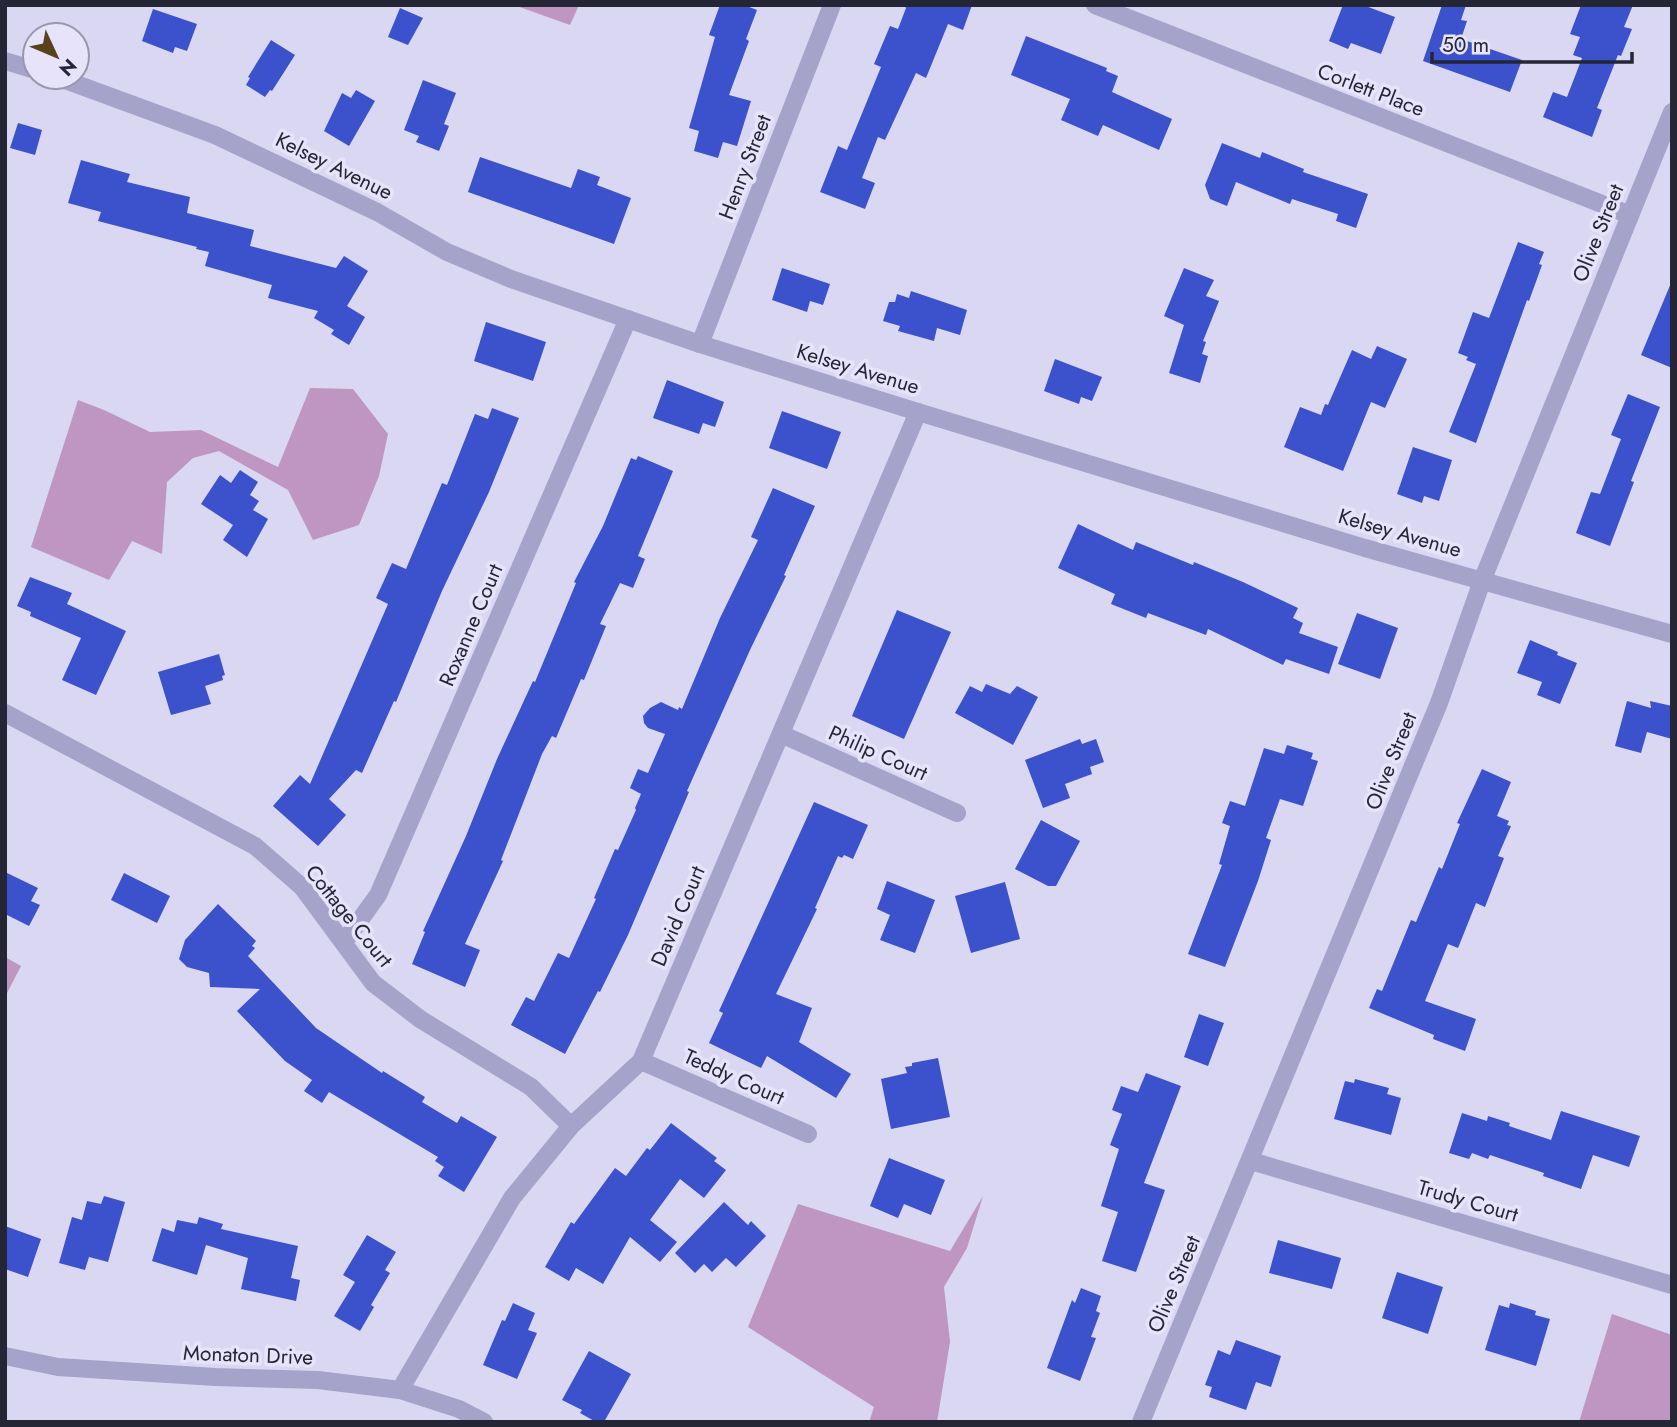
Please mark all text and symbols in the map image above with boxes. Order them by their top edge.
north arrow [21,21,91,91]
scale bar [1432,21,1632,65]
text: 50 m [1442,30,1489,60]
text: N [53,53,83,82]
street label: Corlett Place [1313,56,1429,124]
street label: Henry Street [711,110,779,224]
street label: Kelsey Avenue [270,125,398,207]
street label: Olive Street [1565,180,1631,286]
street label: Kelsey Avenue [793,336,923,402]
street label: Kelsey Avenue [1335,501,1465,565]
street label: Roxanne Court [432,559,510,691]
street label: Olive Street [1358,708,1424,814]
street label: Philip Court [824,718,932,788]
street label: Cottage Court [298,858,400,974]
street label: David Court [643,861,713,971]
street label: Teddy Court [679,1042,789,1112]
street label: Trudy Court [1414,1172,1522,1230]
street label: Olive Street [1140,1231,1208,1337]
street label: Monaton Drive [182,1338,314,1372]

